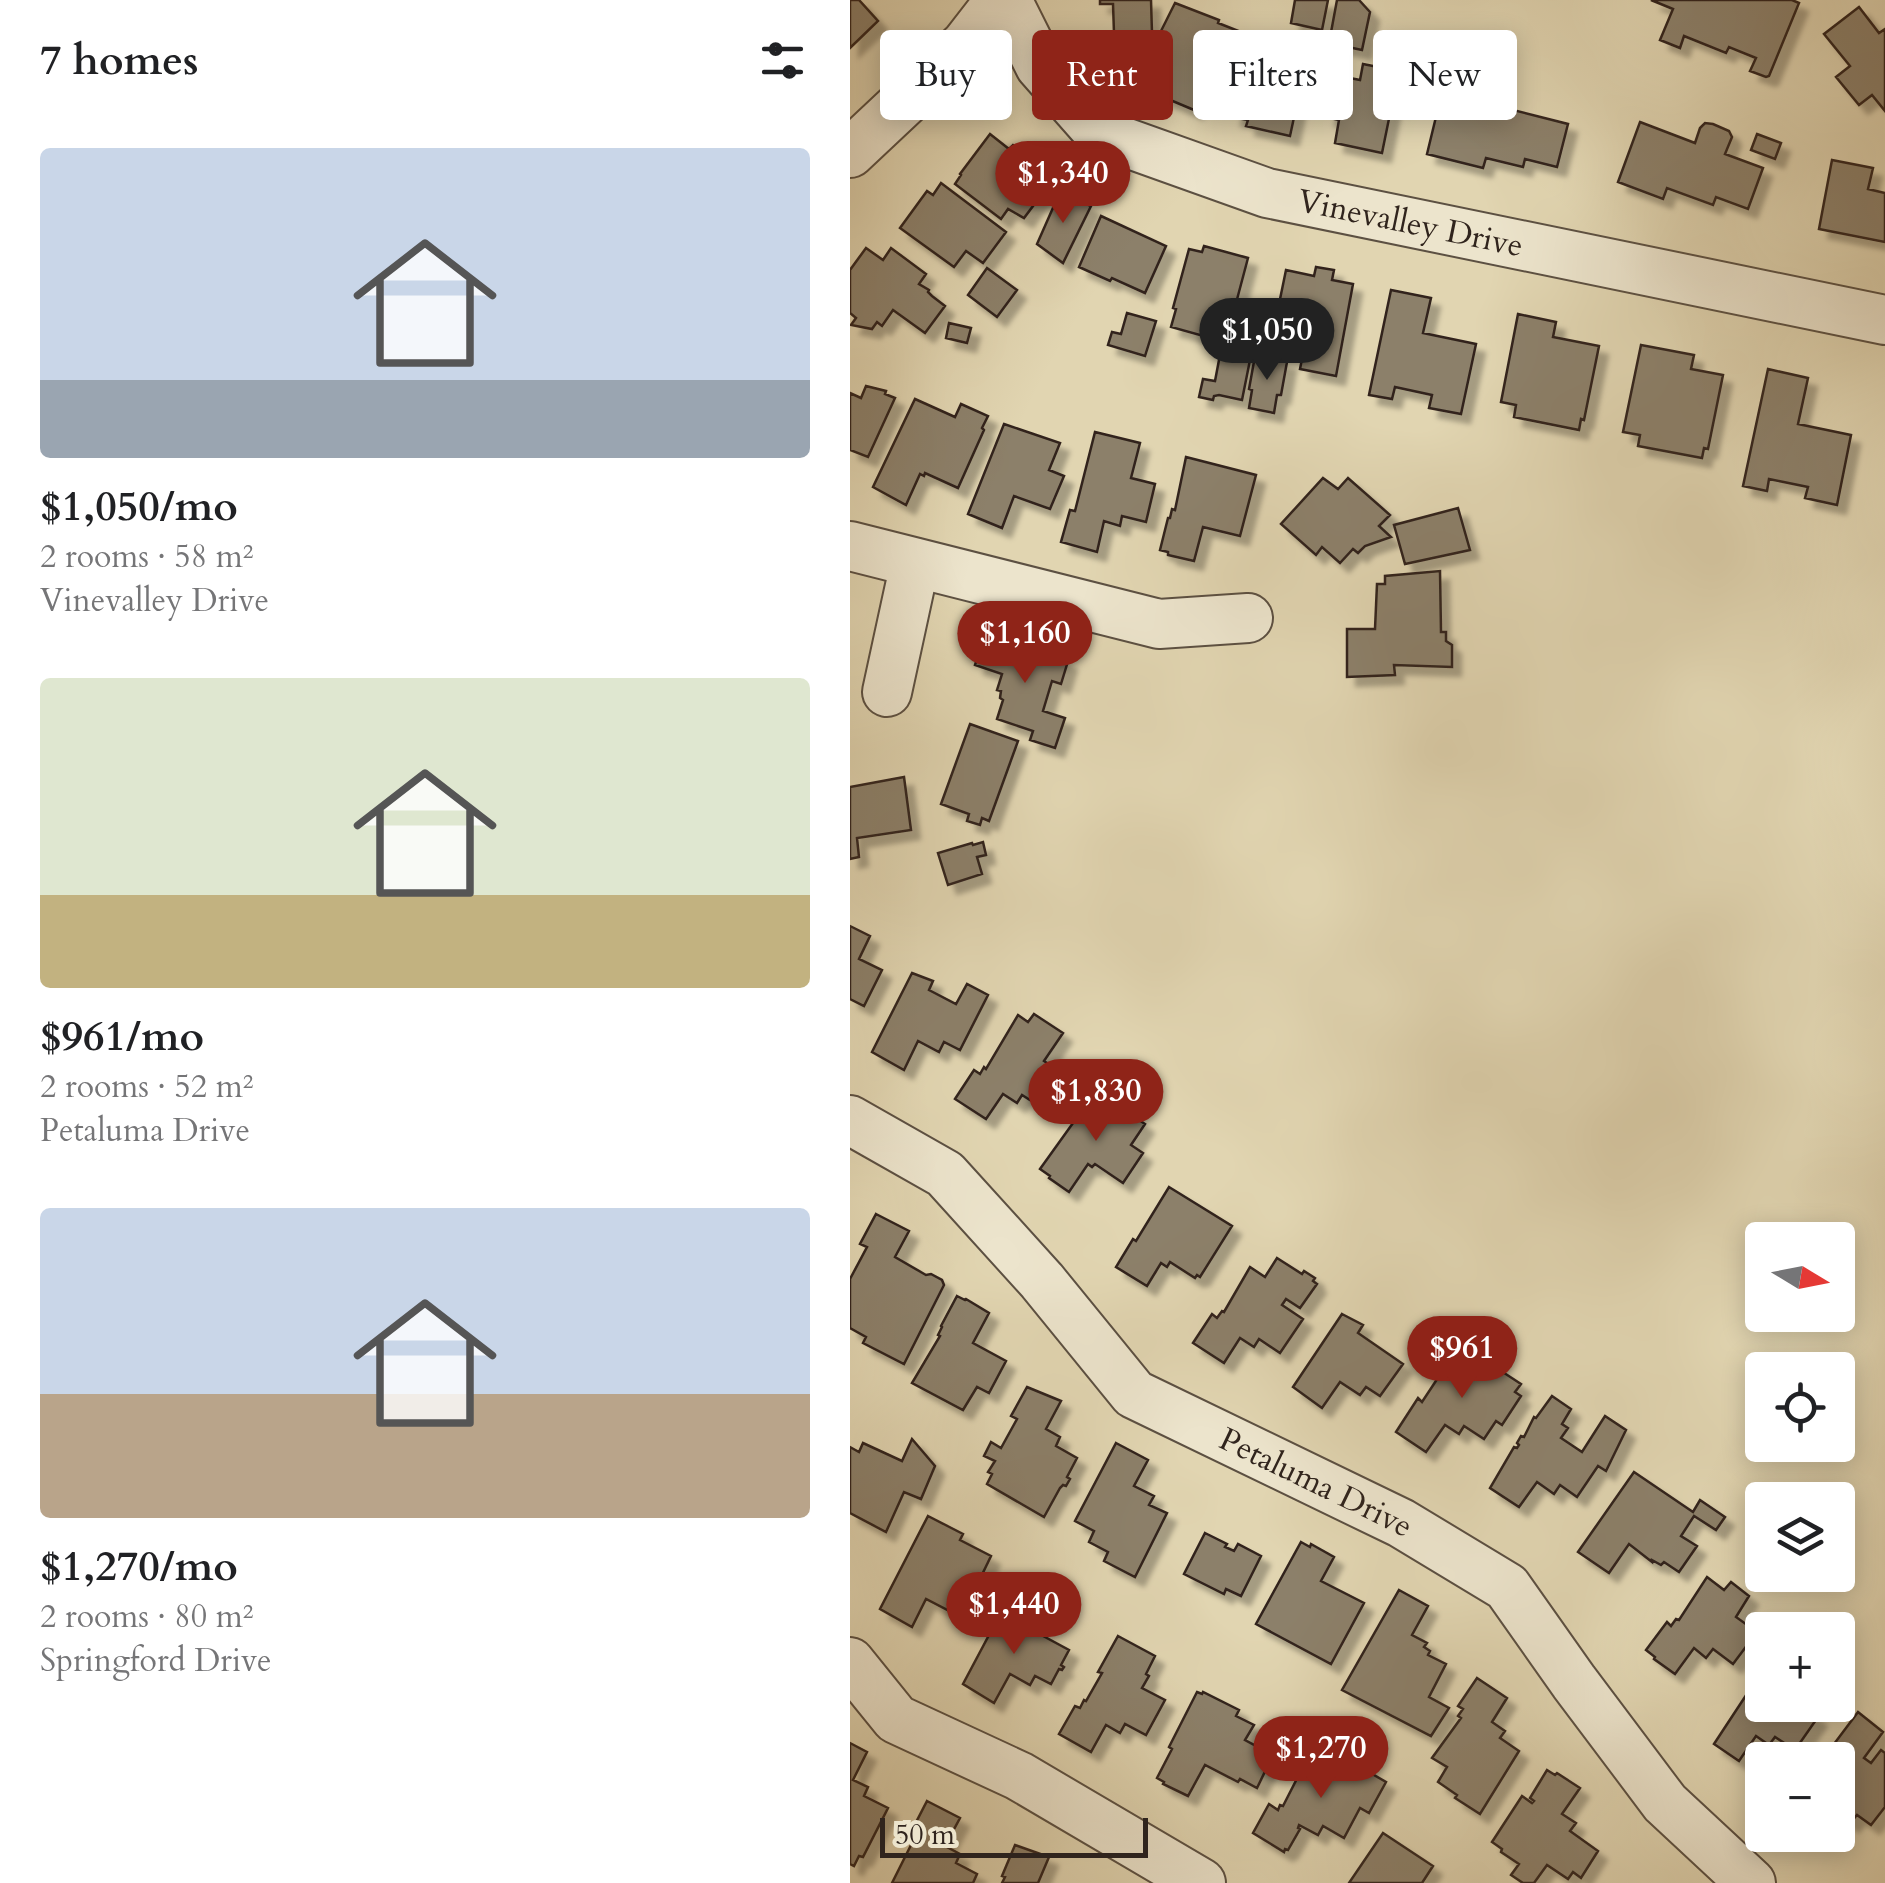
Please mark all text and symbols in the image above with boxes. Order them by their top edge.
chip: Buy [880,30,1012,120]
chip: Rent [1032,30,1173,120]
chip: Filters [1193,30,1353,120]
chip: New [1373,30,1517,120]
text: 7 homes [40,32,198,89]
icon: filters [755,33,810,88]
pin: $1,340 [982,141,1144,226]
text: $1,340 [1017,151,1109,195]
street label: Vinevalley Drive [1294,179,1527,268]
icon: home [335,213,515,393]
pin: $1,050 [1186,298,1348,383]
text: $1,050 [1221,308,1313,352]
text: $1,050/mo [40,478,238,535]
text: 2 rooms · 58 m² [40,535,253,579]
text: Vinevalley Drive [40,579,269,623]
pin: $1,160 [944,601,1106,686]
text: $1,160 [979,611,1071,655]
icon: home [335,743,515,923]
text: $961/mo [40,1008,204,1065]
pin: $1,830 [1015,1059,1177,1144]
text: 2 rooms · 52 m² [40,1065,253,1109]
text: $1,830 [1050,1069,1142,1113]
text: Petaluma Drive [40,1109,250,1153]
north arrow [1745,1222,1855,1332]
map controls [1745,1222,1855,1852]
icon: home [335,1273,515,1453]
pin: $961 [1403,1316,1521,1401]
text: $961 [1429,1326,1495,1370]
button: locate [1745,1352,1855,1462]
street label: Petaluma Drive [1212,1418,1421,1548]
button: layers [1745,1482,1855,1592]
text: $1,270/mo [40,1538,238,1595]
pin: $1,440 [933,1572,1095,1657]
text: $1,440 [968,1582,1060,1626]
text: 2 rooms · 80 m² [40,1595,253,1639]
button: + [1745,1612,1855,1722]
text: Springford Drive [40,1639,272,1683]
pin: $1,270 [1240,1716,1402,1801]
text: $1,270 [1275,1726,1367,1770]
button: − [1745,1742,1855,1852]
scale bar [880,1813,1148,1858]
text: 50 m [895,1816,955,1854]

